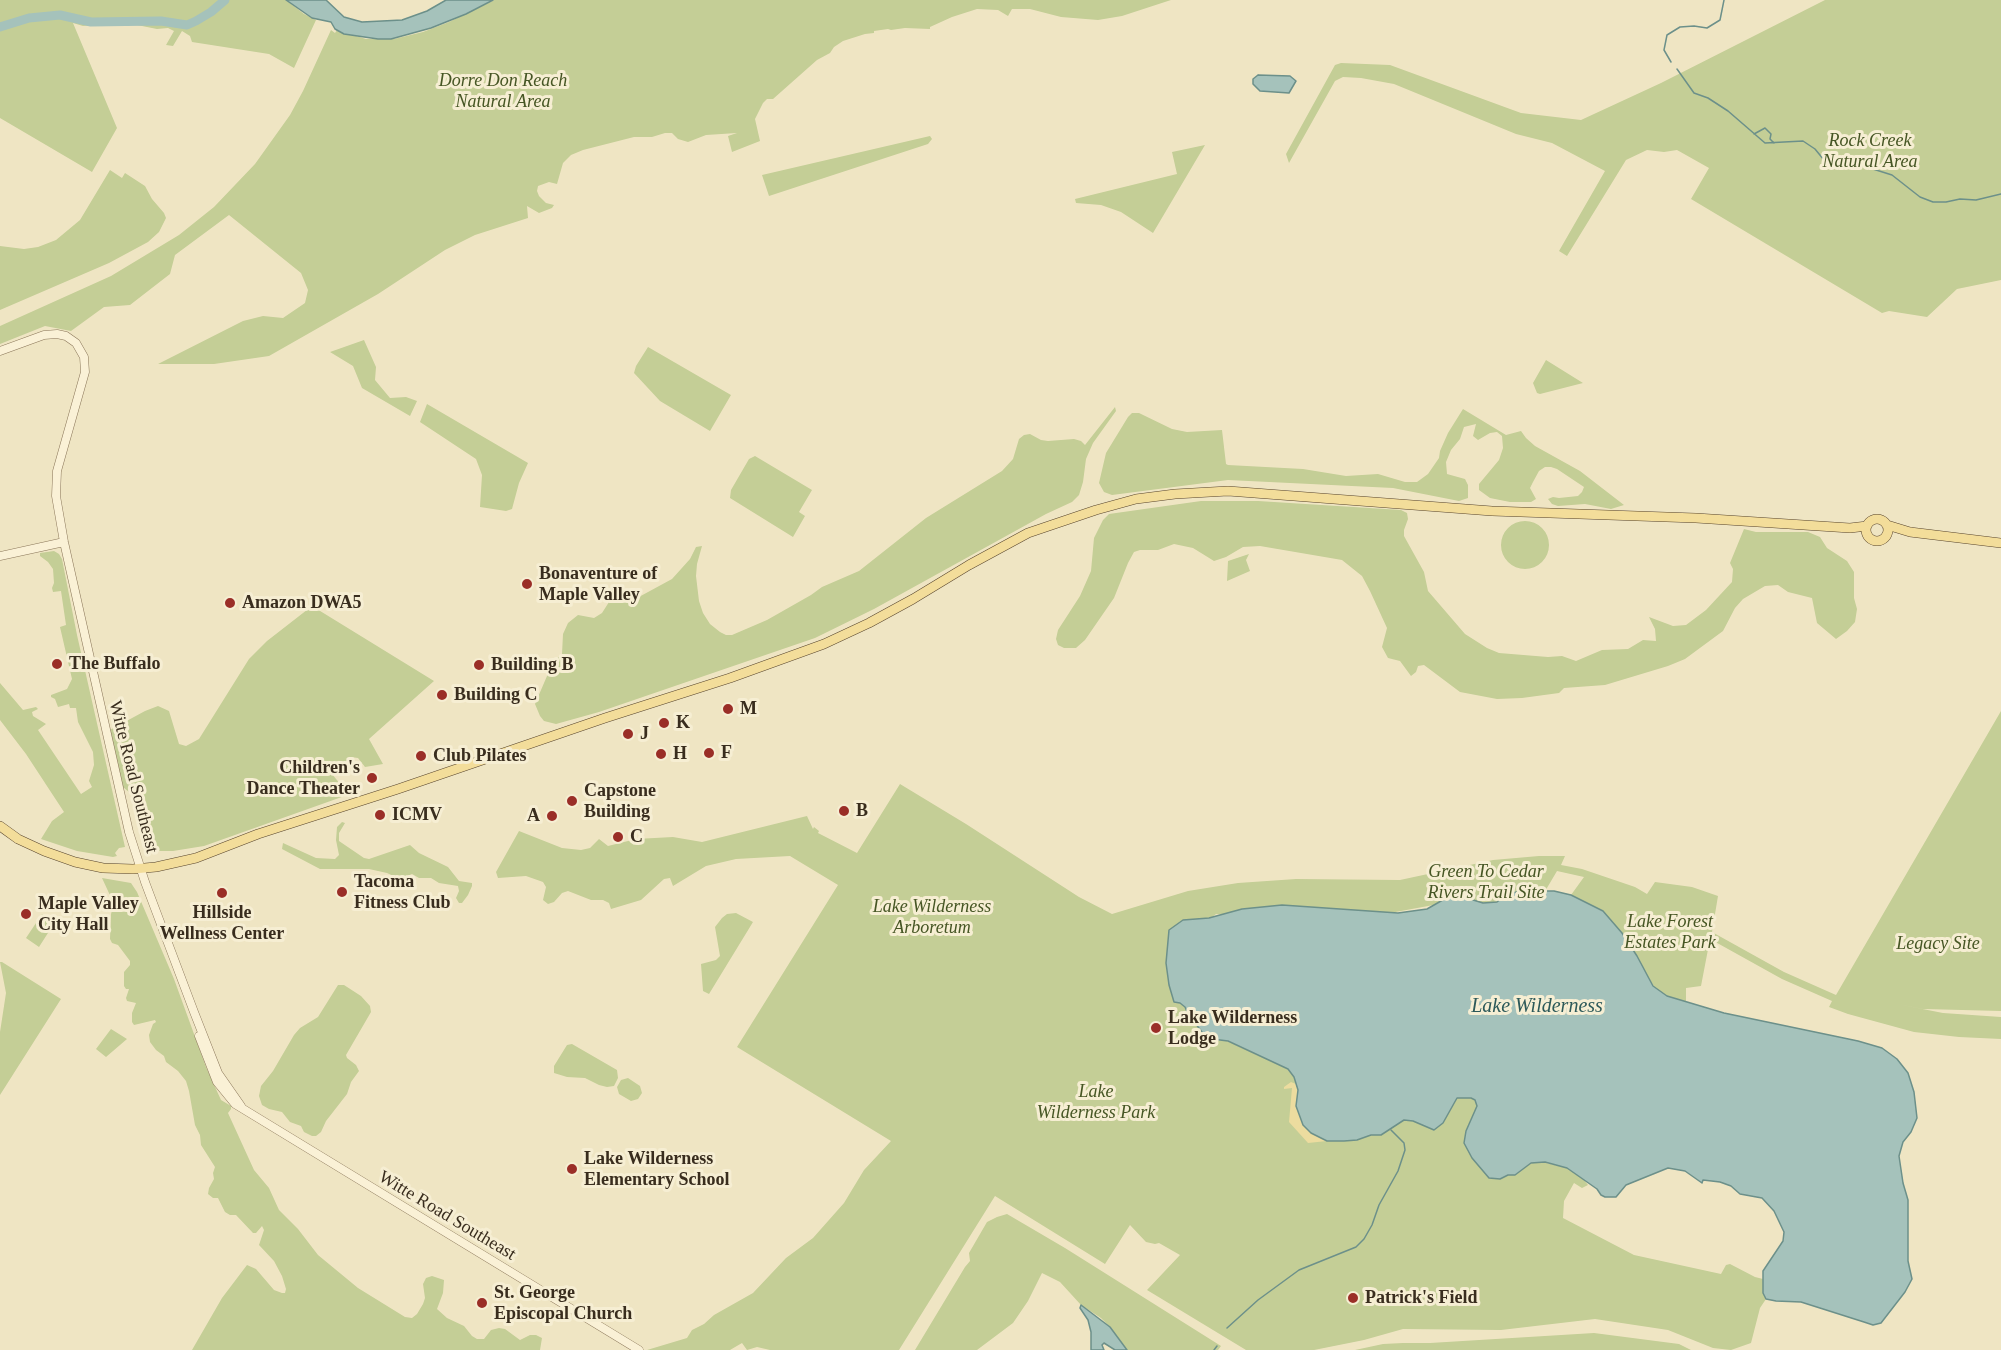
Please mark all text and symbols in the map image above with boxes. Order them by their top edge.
park label: Dorre Don Reach Natural Area [439,70,567,112]
park label: Rock Creek Natural Area [1823,130,1917,172]
place label: Bonaventure of Maple Valley [539,563,657,606]
marker: Bonaventure of Maple Valley [520,577,534,591]
place label: Amazon DWA5 [242,592,361,614]
marker: Amazon DWA5 [223,596,237,610]
place label: The Buffalo [69,653,161,675]
place label: Building B [491,654,574,676]
marker: The Buffalo [50,657,64,671]
marker: Building B [472,658,486,672]
place label: Building C [454,684,538,706]
marker: Building C [435,688,449,702]
place label: M [740,698,757,720]
street label: Witte Road Southeast [104,699,162,855]
marker: M [721,702,735,716]
place label: K [676,712,690,734]
marker: K [657,716,671,730]
place label: J [640,723,649,745]
marker: J [621,727,635,741]
place label: F [721,742,732,764]
place label: H [673,743,687,765]
place label: Club Pilates [433,745,527,767]
marker: F [702,746,716,760]
marker: H [654,747,668,761]
marker: Club Pilates [414,749,428,763]
place label: Children's Dance Theater [247,757,360,800]
marker: Children's Dance Theater [365,771,379,785]
place label: Capstone Building [584,780,656,822]
marker: Capstone Building [565,794,579,808]
place label: B [856,800,868,822]
place label: ICMV [392,804,442,826]
marker: B [837,804,851,818]
place label: A [527,805,540,827]
marker: ICMV [373,808,387,822]
marker: A [545,809,559,823]
place label: C [630,826,643,848]
marker: C [611,830,625,844]
park label: Green To Cedar Rivers Trail Site [1428,861,1544,904]
place label: Tacoma Fitness Club [354,871,451,914]
marker: Tacoma Fitness Club [335,885,349,899]
marker: Hillside Wellness Center [215,886,229,900]
place label: Maple Valley City Hall [38,893,139,936]
park label: Lake Wilderness Arboretum [873,896,991,938]
place label: Hillside Wellness Center [160,902,284,944]
marker: Maple Valley City Hall [19,907,33,921]
park label: Lake Forest Estates Park [1624,911,1716,954]
park label: Legacy Site [1896,933,1980,955]
water label: Lake Wilderness [1471,995,1603,1019]
place label: Lake Wilderness Lodge [1168,1007,1297,1050]
marker: Lake Wilderness Lodge [1149,1021,1163,1035]
park label: Lake Wilderness Park [1037,1081,1155,1124]
place label: Lake Wilderness Elementary School [584,1148,729,1190]
marker: Lake Wilderness Elementary School [565,1162,579,1176]
street label: Witte Road Southeast [374,1167,520,1265]
place label: St. George Episcopal Church [494,1282,632,1324]
place label: Patrick's Field [1365,1287,1477,1309]
marker: Patrick's Field [1346,1291,1360,1305]
marker: St. George Episcopal Church [475,1296,489,1310]

